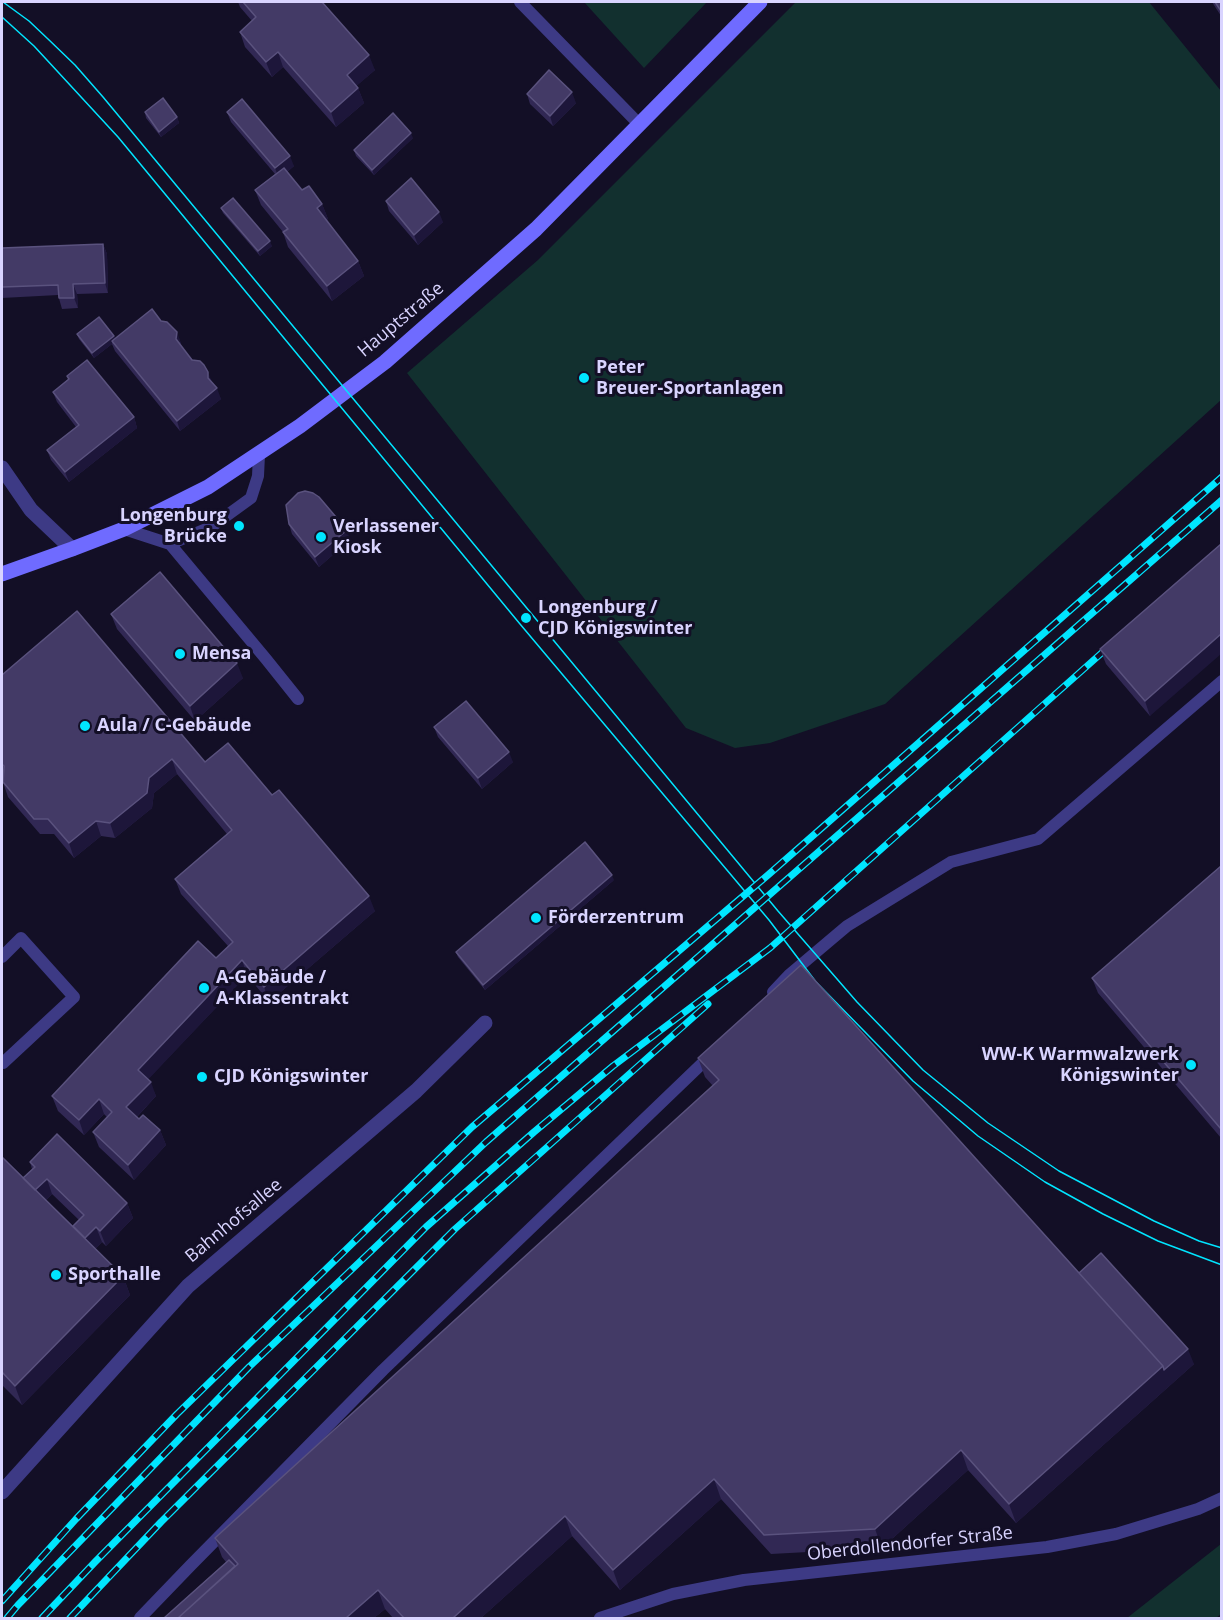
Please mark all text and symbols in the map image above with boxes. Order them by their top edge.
street label: Hauptstraße [354,278,448,362]
place label: Peter Breuer-Sportanlagen [596,357,783,400]
marker: Peter Breuer-Sportanlagen [577,371,591,385]
place label: Longenburg Brücke [120,505,227,548]
place label: Verlassener Kiosk [333,516,439,558]
marker: Longenburg Brücke [232,519,246,533]
marker: Verlassener Kiosk [314,530,328,544]
place label: Longenburg / CJD Königswinter [538,597,692,640]
marker: Longenburg / CJD Königswinter [519,611,533,625]
place label: Mensa [192,643,251,665]
marker: Mensa [173,647,187,661]
place label: Aula / C-Gebäude [97,715,251,737]
marker: Aula / C-Gebäude [78,719,92,733]
place label: Förderzentrum [548,907,684,929]
marker: Förderzentrum [529,911,543,925]
place label: A-Gebäude / A-Klassentrakt [216,967,349,1010]
marker: A-Gebäude / A-Klassentrakt [197,981,211,995]
place label: WW-K Warmwalzwerk Königswinter [982,1044,1179,1086]
marker: WW-K Warmwalzwerk Königswinter [1184,1058,1198,1072]
place label: CJD Königswinter [214,1066,368,1088]
marker: CJD Königswinter [195,1070,209,1084]
street label: Bahnhofsallee [181,1174,287,1268]
place label: Sporthalle [68,1264,161,1286]
marker: Sporthalle [49,1268,63,1282]
street label: Oberdollendorfer Straße [806,1522,1014,1566]

